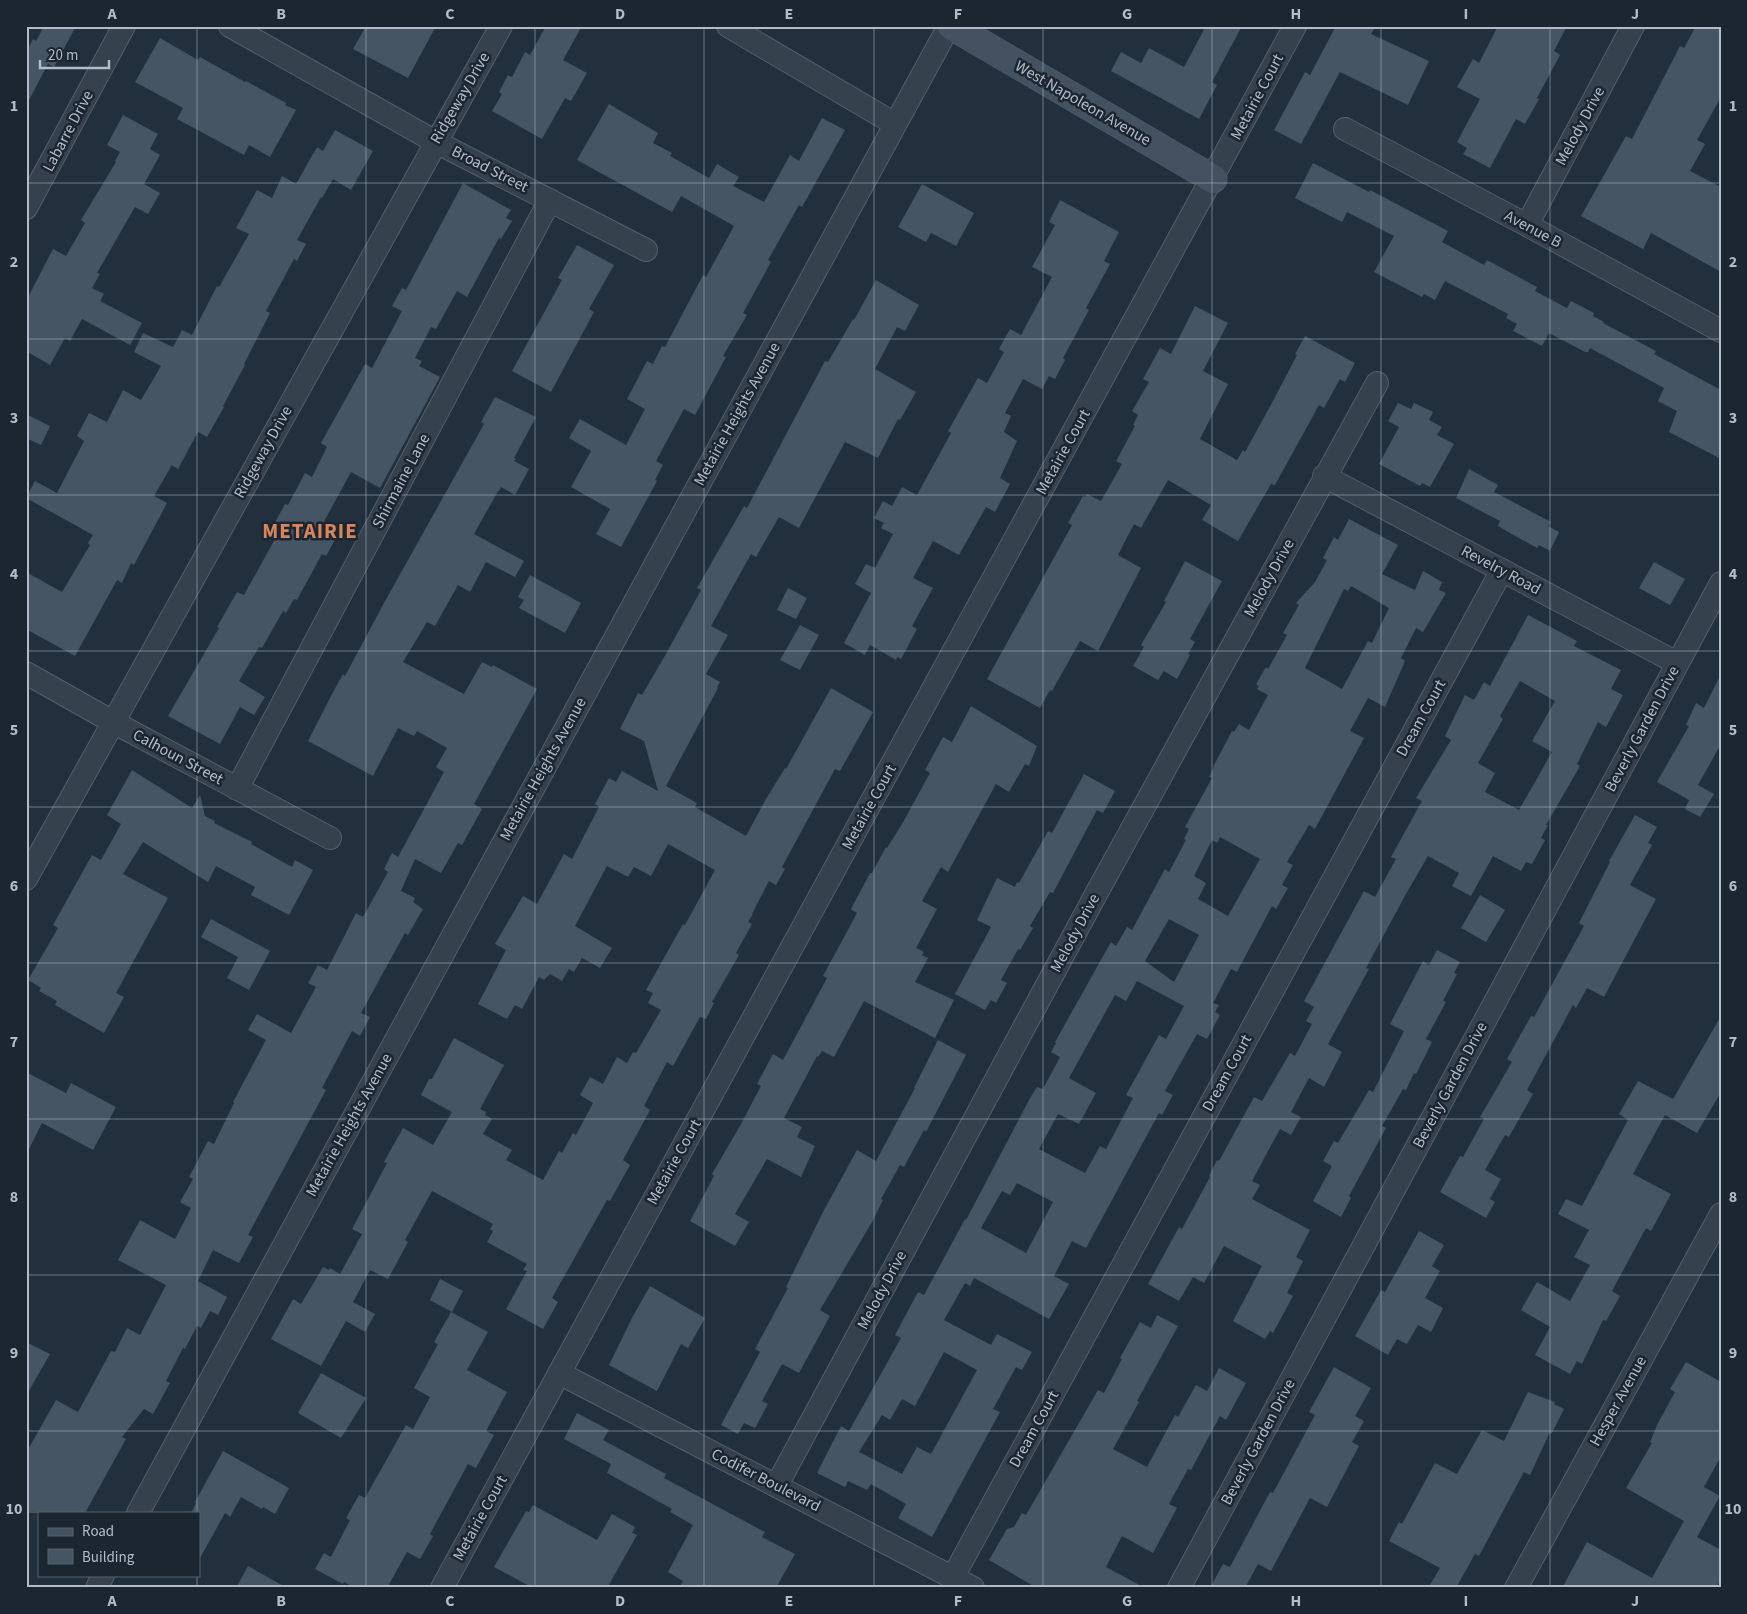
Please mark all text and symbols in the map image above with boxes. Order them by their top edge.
text: A [106,3,117,25]
text: B [276,3,286,25]
text: C [445,3,455,25]
text: D [615,3,625,25]
text: E [785,3,793,25]
text: F [954,3,962,25]
text: G [1122,3,1132,25]
text: H [1291,3,1301,25]
text: I [1464,3,1468,25]
text: J [1631,3,1639,25]
scale bar [40,38,109,70]
text: 20 m [48,45,78,66]
street label: Ridgeway Drive [425,48,495,148]
street label: Metairie Court [1225,50,1289,144]
street label: West Napoleon Avenue [1011,55,1155,151]
street label: Melody Drive [1550,83,1610,169]
street label: Labarre Drive [37,86,99,176]
text: 1 [10,95,18,117]
text: 1 [1729,95,1737,117]
street label: Broad Street [448,140,533,198]
street label: Avenue B [1500,205,1566,253]
text: 2 [10,251,18,273]
text: 2 [1729,251,1737,273]
street label: Metairie Heights Avenue [688,338,786,490]
street label: Ridgeway Drive [229,402,298,502]
street label: Metairie Court [1030,405,1096,499]
text: 3 [10,407,18,429]
text: 3 [1729,407,1737,429]
street label: Shirmaine Lane [367,430,435,532]
district label: METAIRIE [262,516,358,546]
street label: Melody Drive [1238,535,1300,621]
street label: Revelry Road [1457,540,1545,600]
text: 4 [10,563,19,585]
text: 4 [1729,563,1738,585]
street label: Beverly Garden Drive [1599,662,1685,796]
street label: Dream Court [1391,675,1451,760]
street label: Metairie Heights Avenue [494,693,592,845]
text: 5 [10,719,18,741]
text: 5 [1729,719,1737,741]
street label: Calhoun Street [129,724,228,790]
street label: Metairie Court [836,760,902,854]
text: 6 [10,875,18,897]
text: 6 [1729,875,1737,897]
street label: Melody Drive [1045,890,1105,976]
street label: Beverly Garden Drive [1407,1018,1493,1152]
street label: Dream Court [1197,1030,1257,1115]
text: 7 [10,1031,18,1053]
text: 7 [1729,1031,1737,1053]
street label: Metairie Heights Avenue [300,1049,398,1201]
street label: Metairie Court [641,1115,707,1209]
text: 8 [10,1186,18,1208]
text: 8 [1729,1186,1737,1208]
street label: Melody Drive [852,1247,912,1333]
text: 9 [10,1342,18,1364]
text: 9 [1729,1342,1737,1364]
street label: Hesper Avenue [1584,1352,1652,1450]
street label: Beverly Garden Drive [1215,1375,1301,1509]
street label: Dream Court [1004,1386,1064,1471]
street label: Codifer Boulevard [707,1443,825,1517]
street label: Metairie Court [447,1471,513,1565]
text: 10 [6,1498,22,1520]
text: 10 [1725,1498,1741,1520]
legend [38,1512,200,1576]
text: Road [82,1521,114,1542]
text: Building [82,1547,135,1568]
text: A [106,1590,117,1612]
text: B [276,1590,286,1612]
text: C [445,1590,455,1612]
text: D [615,1590,625,1612]
text: E [785,1590,793,1612]
text: F [954,1590,962,1612]
text: G [1122,1590,1132,1612]
text: H [1291,1590,1301,1612]
text: I [1464,1590,1468,1612]
text: J [1631,1590,1639,1612]

